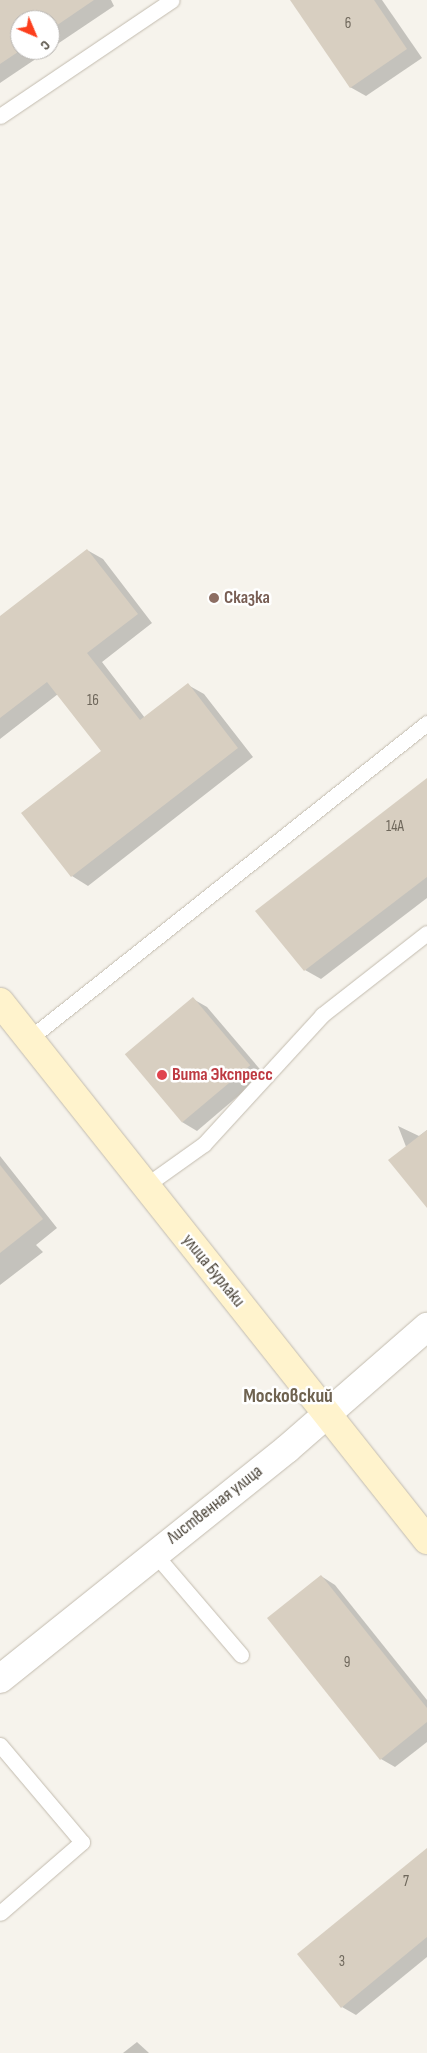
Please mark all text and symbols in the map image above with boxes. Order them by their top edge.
north arrow [10,10,60,60]
house number: 6 [345,15,351,33]
text: С [37,37,54,54]
place label: Сказка [224,587,270,609]
marker: Сказка [208,592,220,604]
house number: 16 [87,692,99,710]
house number: 14А [386,818,404,836]
place label: Вита Экспресс [172,1064,273,1086]
marker: Вита Экспресс [156,1069,168,1081]
street label: улица Бурлаки [177,1230,249,1312]
district label: Московский [243,1384,333,1408]
street label: Лиственная улица [163,1461,267,1549]
house number: 9 [344,1654,350,1672]
house number: 7 [403,1873,409,1891]
house number: 3 [339,1953,345,1971]

